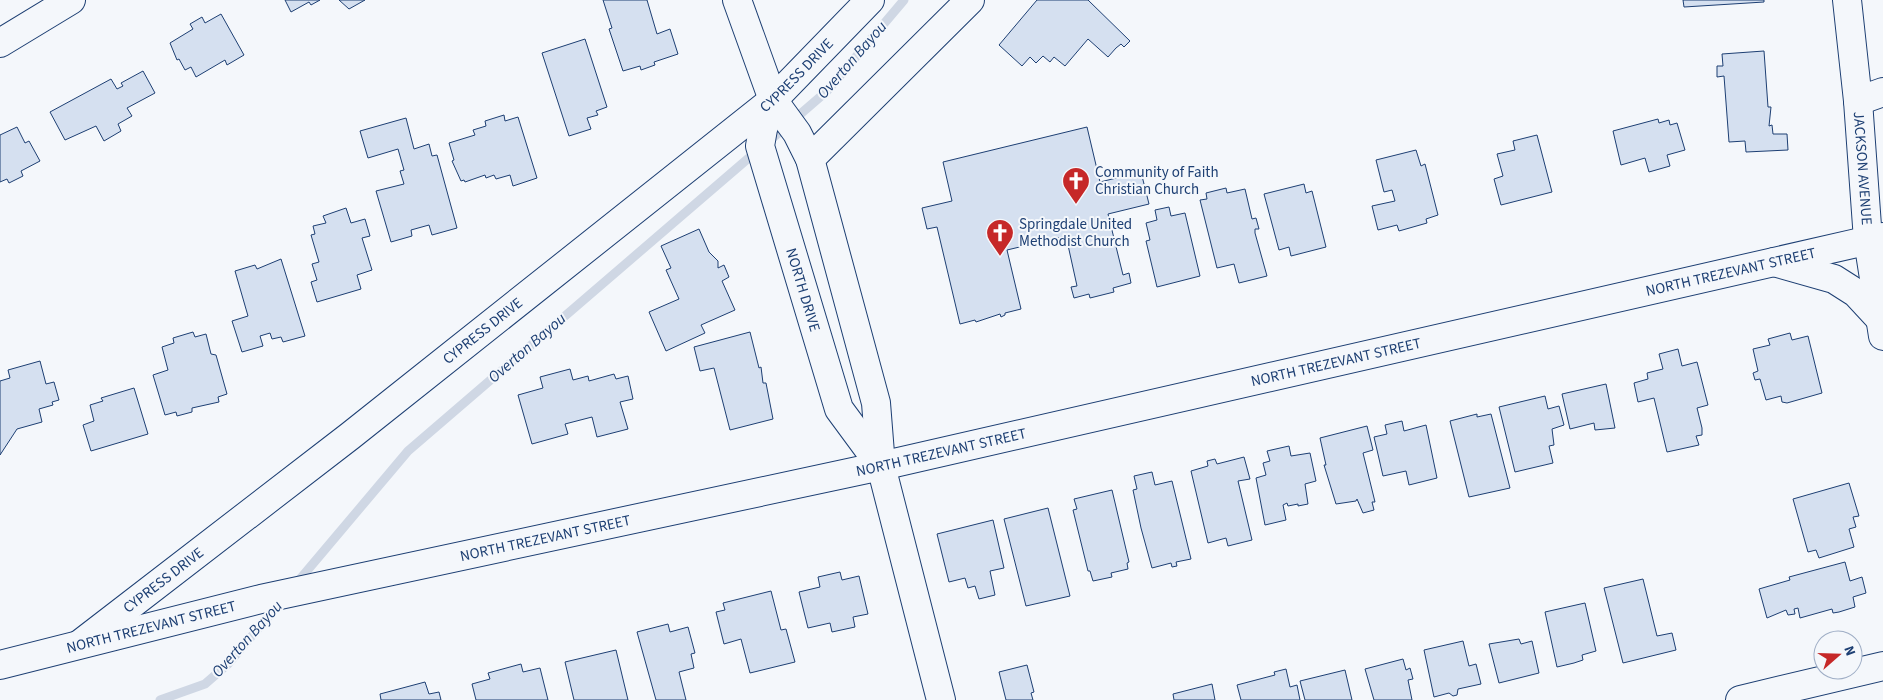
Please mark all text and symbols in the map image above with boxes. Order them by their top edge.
water label: Overton Bayou [812,16,892,104]
street label: CYPRESS DRIVE [755,34,838,117]
street label: JACKSON AVENUE [1848,111,1877,226]
place label: Community of Faith Christian Church [1095,162,1219,200]
church icon: Community of Faith Christian Church [1061,166,1091,205]
place label: Springdale United Methodist Church [1019,214,1132,252]
church icon: Springdale United Methodist Church [985,218,1015,257]
street label: NORTH TREZEVANT STREET [1644,242,1818,301]
street label: NORTH DRIVE [781,245,826,334]
street label: CYPRESS DRIVE [438,292,527,369]
water label: Overton Bayou [483,308,571,388]
street label: NORTH TREZEVANT STREET [1249,332,1423,392]
street label: NORTH TREZEVANT STREET [854,423,1028,482]
street label: NORTH TREZEVANT STREET [458,509,633,567]
street label: CYPRESS DRIVE [118,542,208,618]
street label: NORTH TREZEVANT STREET [64,595,238,658]
water label: Overton Bayou [207,596,287,682]
north arrow [1813,630,1863,680]
text: N [1838,643,1860,659]

